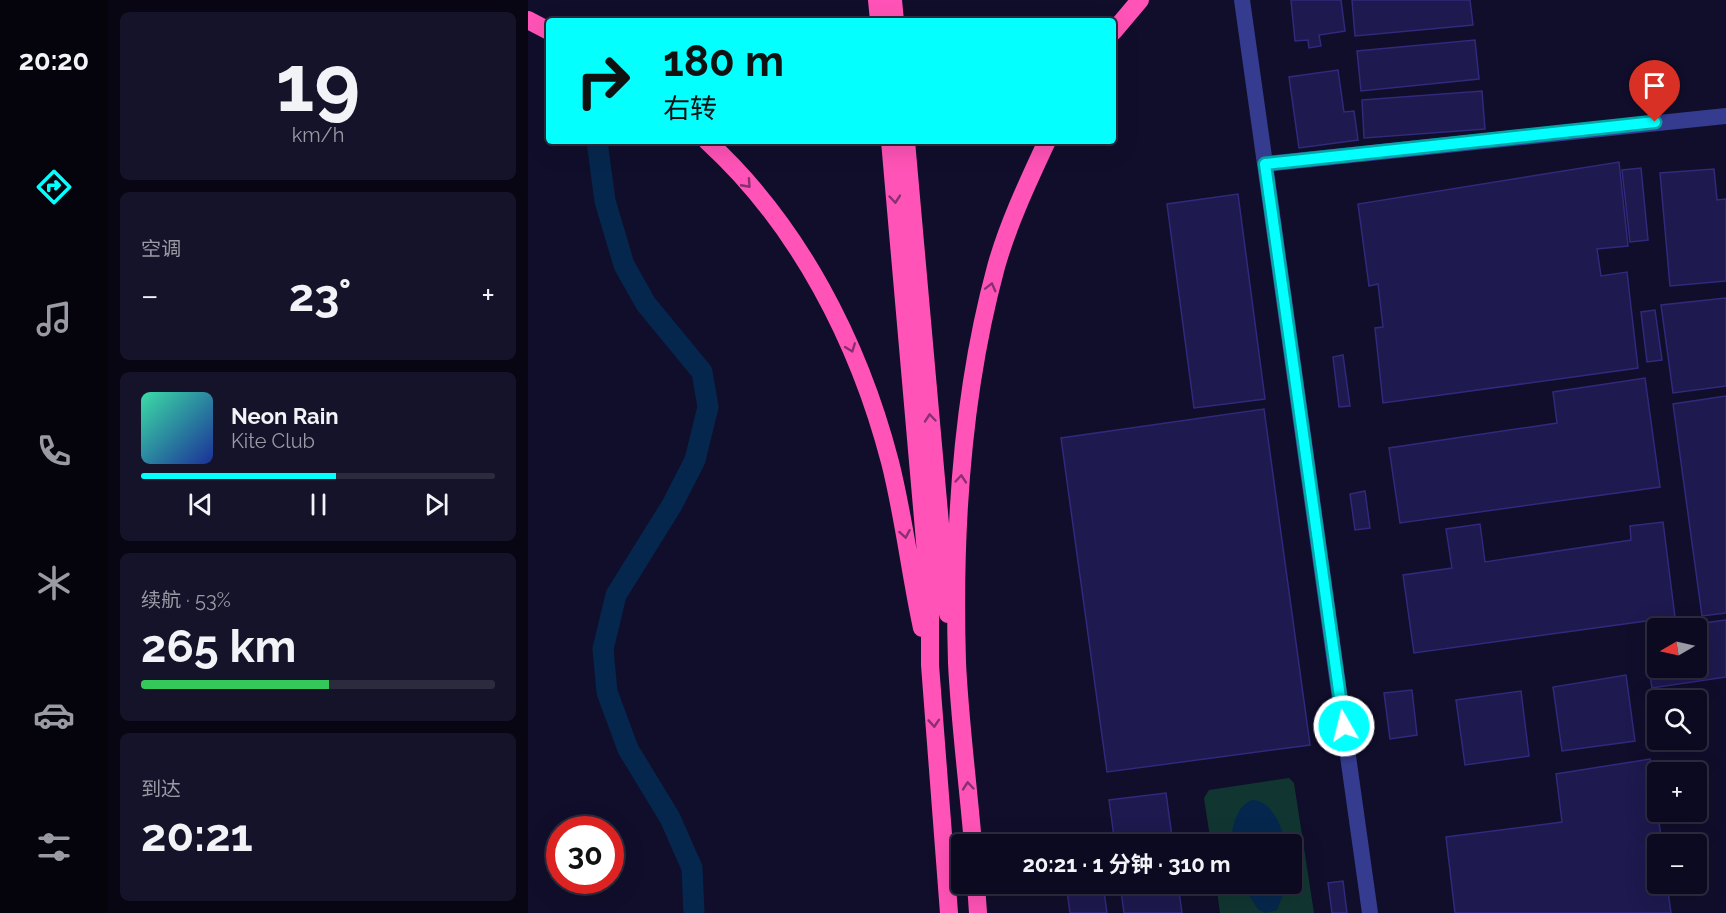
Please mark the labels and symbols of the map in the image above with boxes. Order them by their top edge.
pin [1629,60,1680,122]
one-way arrow [740,177,751,187]
one-way arrow [888,195,901,204]
one-way arrow [984,282,997,292]
one-way arrow [844,341,856,352]
one-way arrow [924,414,937,423]
one-way arrow [954,475,967,484]
one-way arrow [898,529,911,539]
north arrow [1647,618,1707,678]
position arrow [1312,694,1376,758]
one-way arrow [928,719,941,728]
one-way arrow [962,782,975,791]
speed limit sign: 30 [546,816,624,894]

